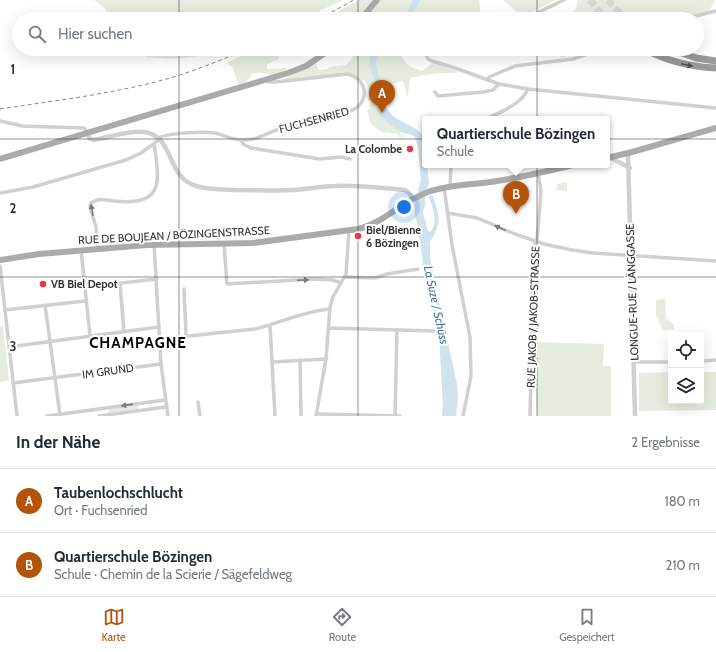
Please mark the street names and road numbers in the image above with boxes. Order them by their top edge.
street label: FUCHSENRIED [277,104,351,136]
street label: RUE DE BOUJEAN / BÖZINGENSTRASSE [78,223,270,247]
street label: LONGUE-RUE / LÄNGGASSE [623,223,641,361]
street label: RUE JAKOB / JAKOB-STRASSE [524,246,542,388]
street label: IM GRUND [81,360,135,382]

